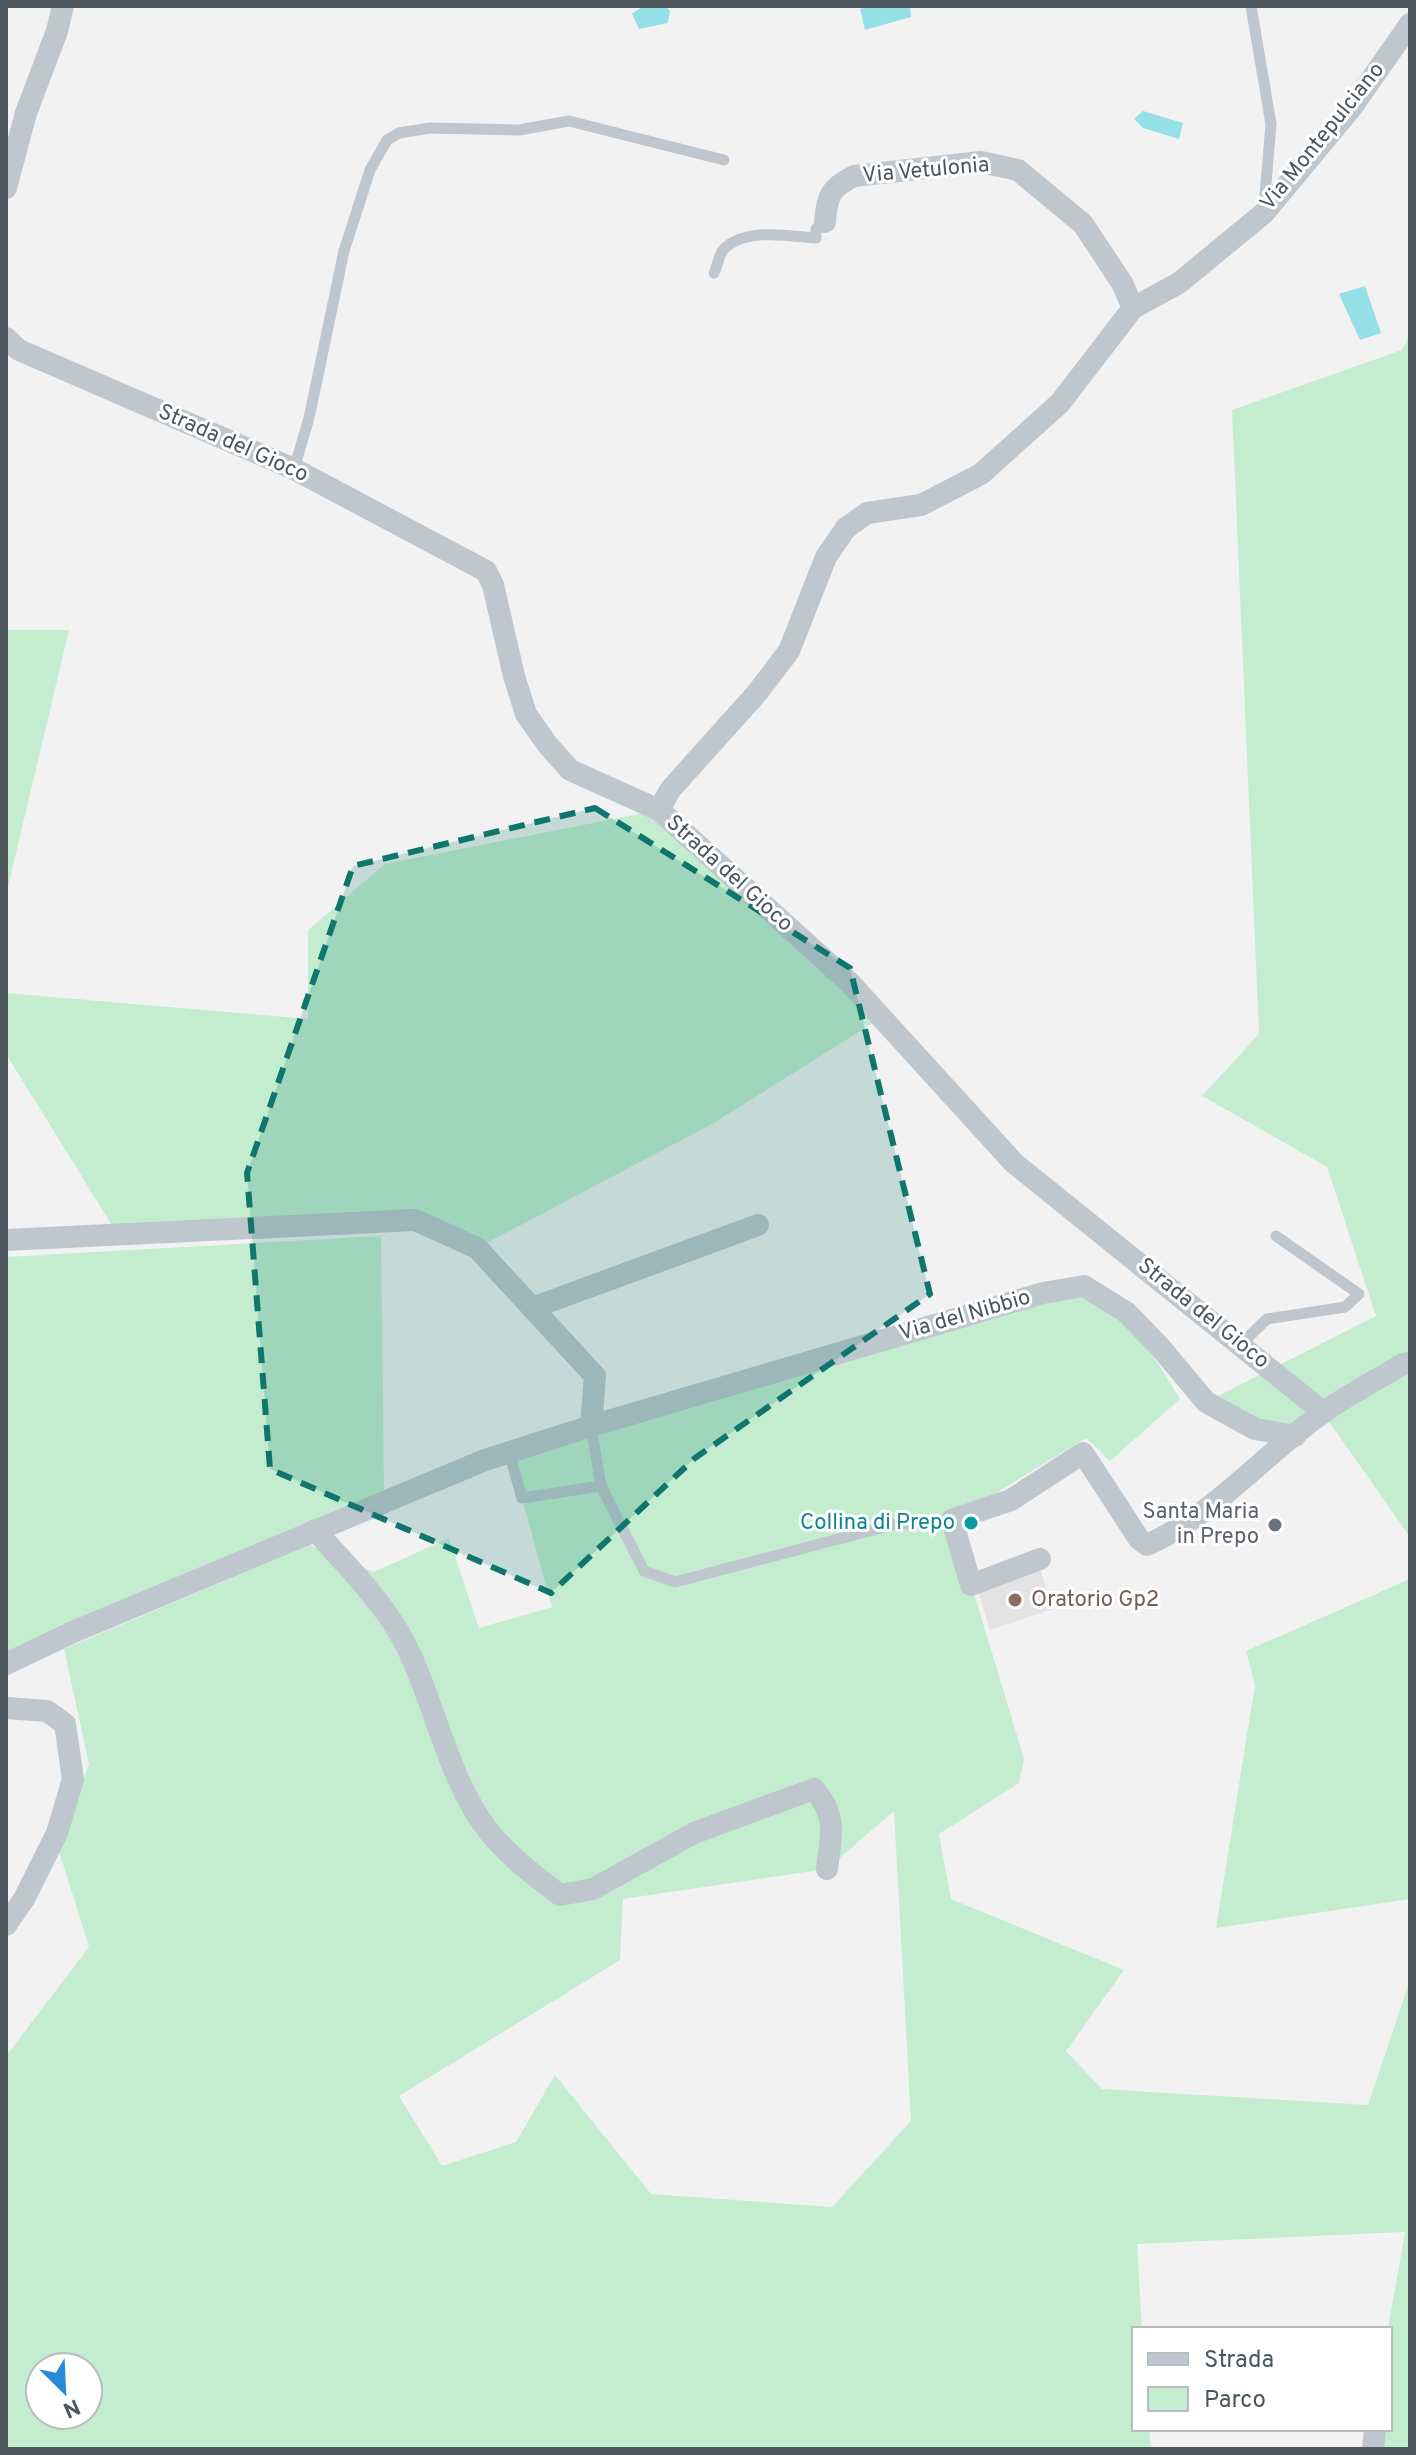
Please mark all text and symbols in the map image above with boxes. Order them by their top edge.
street label: Via Montepulciano [1255,57,1391,217]
street label: Via Vetulonia [861,152,991,190]
street label: Strada del Gioco [154,399,312,489]
street label: Strada del Gioco [660,810,798,938]
street label: Strada del Gioco [1132,1253,1274,1375]
street label: Via del Nibbio [896,1284,1034,1348]
place label: Santa Maria in Prepo [1143,1499,1259,1551]
place label: Collina di Prepo [800,1510,955,1537]
marker: Collina di Prepo [962,1514,980,1532]
marker: Santa Maria in Prepo [1266,1516,1284,1534]
place label: Oratorio Gp2 [1031,1587,1159,1614]
marker: Oratorio Gp2 [1006,1591,1024,1609]
legend [1132,2327,1392,2431]
text: Strada [1204,2346,1274,2376]
north arrow [24,2351,104,2431]
text: Parco [1204,2386,1266,2416]
text: N [58,2391,84,2423]

